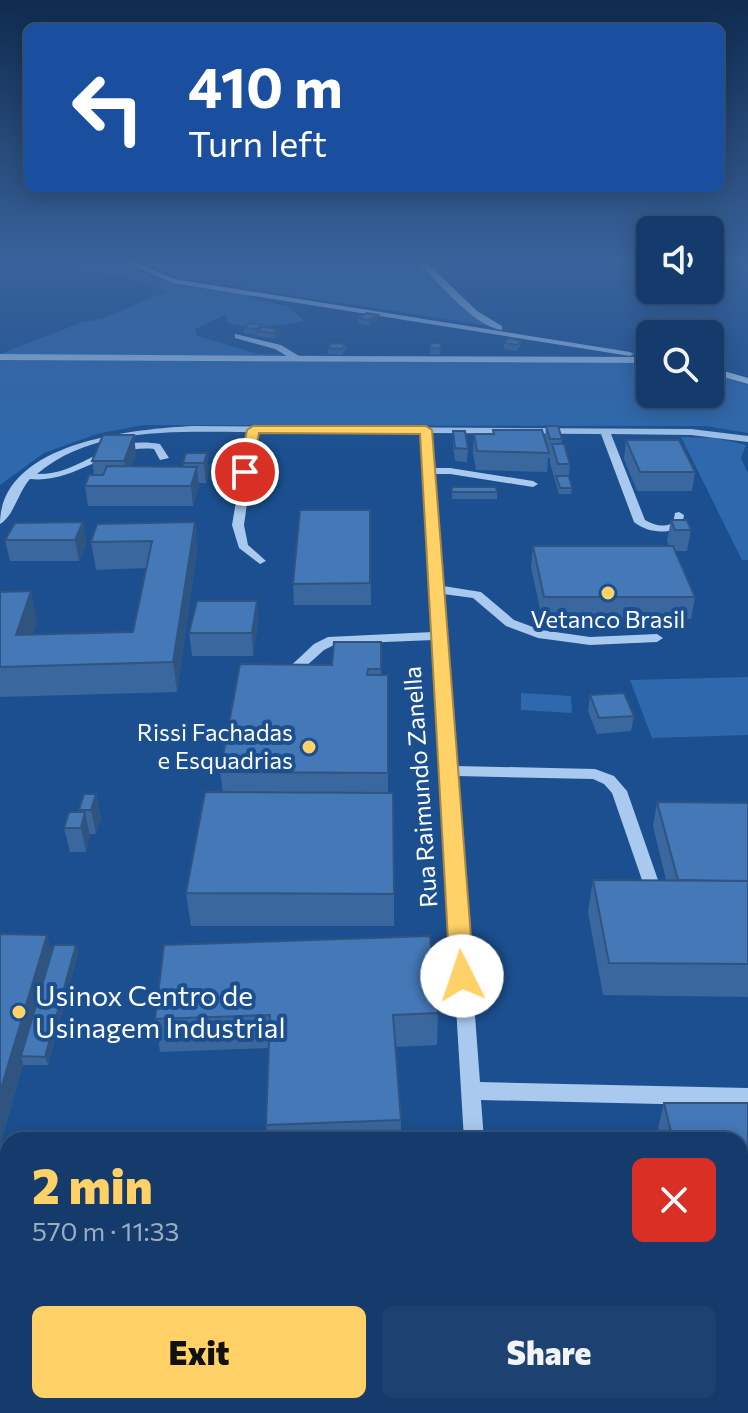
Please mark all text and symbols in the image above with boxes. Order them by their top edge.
text: 410 m [188,51,343,120]
icon: left [56,56,160,160]
text: Turn left [188,120,327,164]
map controls [636,216,724,408]
button: sound [636,216,724,304]
button: search [636,320,724,408]
pin [211,438,279,506]
icon: arrive [223,450,267,494]
marker: Vetanco Brasil [599,584,617,602]
place label: Vetanco Brasil [531,604,685,633]
street label: Rua Raimundo Zanella [397,665,442,909]
place label: Rissi Fachadas e Esquadrias [137,717,293,774]
marker: Rissi Fachadas e Esquadrias [300,738,318,756]
position arrow [420,934,504,1018]
place label: Usinox Centro de Usinagem Industrial [35,978,286,1044]
marker: Usinox Centro de Usinagem Industrial [10,1003,28,1021]
text: 2 min [32,1155,153,1214]
button: close [632,1158,716,1242]
text: 570 m · 11:33 [32,1215,179,1246]
button: Exit [32,1306,366,1398]
button: Share [382,1306,716,1398]

